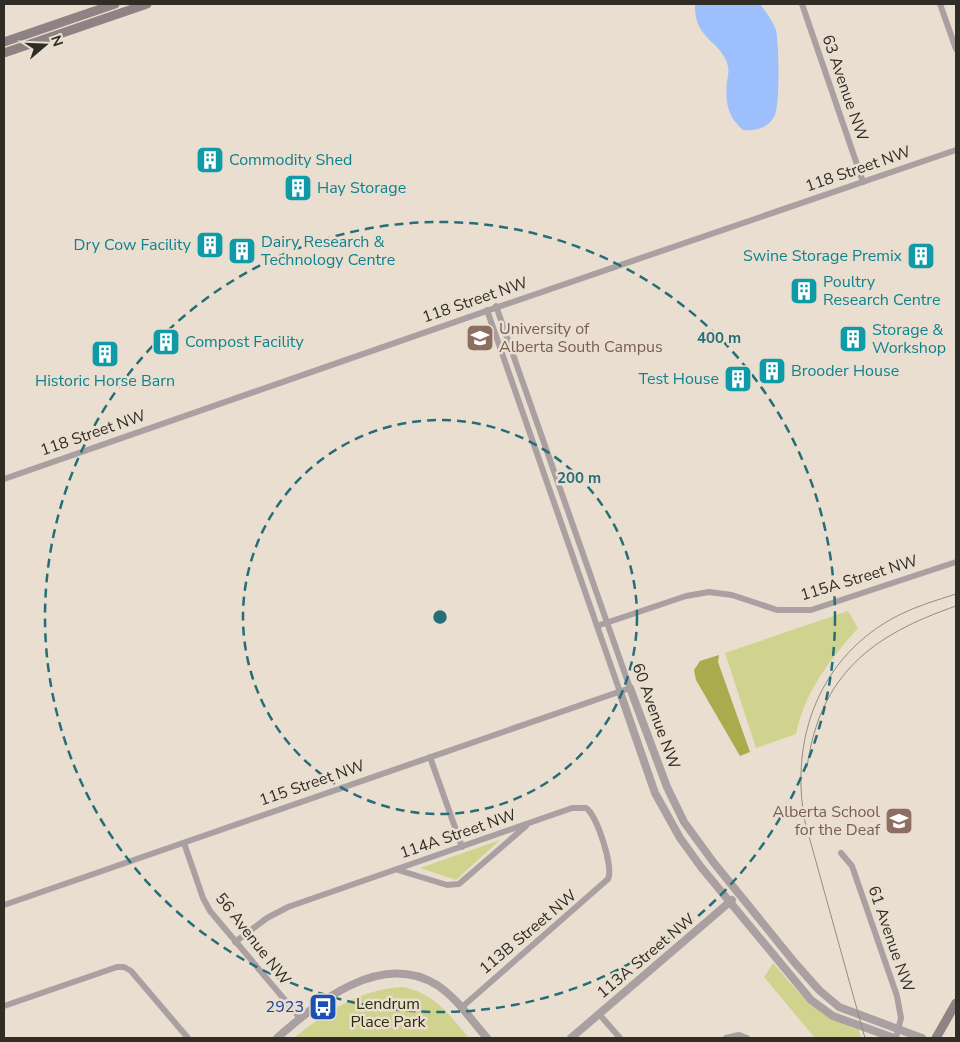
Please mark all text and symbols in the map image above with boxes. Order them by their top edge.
north arrow [20,20,70,70]
street label: 63 Avenue NW [816,32,874,145]
text: N [46,33,68,49]
street label: 118 Street NW [802,141,914,197]
building icon: Commodity Shed [195,145,225,175]
place label: Commodity Shed [229,149,352,171]
building icon: Hay Storage [283,173,313,203]
place label: Hay Storage [317,177,406,199]
building icon: Dry Cow Facility [195,230,225,260]
place label: Dairy Research & Technology Centre [261,231,395,271]
place label: Dry Cow Facility [74,234,192,256]
building icon: Dairy Research & Technology Centre [227,236,257,266]
building icon: Swine Storage Premix [906,241,936,271]
place label: Swine Storage Premix [743,245,903,267]
place label: Poultry Research Centre [823,271,941,311]
street label: 118 Street NW [419,272,531,328]
building icon: Poultry Research Centre [789,276,819,306]
place label: University of Alberta South Campus [499,318,663,358]
place label: Storage & Workshop [872,319,946,359]
school or university icon: University of Alberta South Campus [465,323,495,353]
building icon: Storage & Workshop [838,324,868,354]
building icon: Compost Facility [151,327,181,357]
text: 400 m [697,328,741,348]
place label: Compost Facility [185,331,305,353]
building icon: Historic Horse Barn [90,339,120,369]
building icon: Brooder House [757,356,787,386]
place label: Brooder House [791,360,899,382]
building icon: Test House [723,364,753,394]
place label: Test House [638,368,719,390]
place label: Historic Horse Barn [35,370,175,392]
street label: 118 Street NW [37,405,149,461]
text: 200 m [557,468,601,488]
street label: 115A Street NW [798,550,921,606]
centre of rings [431,608,449,626]
street label: 60 Avenue NW [627,660,686,772]
street label: 115 Street NW [256,755,368,811]
place label: Alberta School for the Deaf [773,801,881,841]
street label: 114A Street NW [397,804,520,864]
school or university icon: Alberta School for the Deaf [884,806,914,836]
street label: 61 Avenue NW [862,883,920,996]
street label: 113B Street NW [475,884,582,979]
street label: 56 Avenue NW [210,888,296,990]
street label: 113A Street NW [592,908,700,1004]
bus stop icon: 2923 [308,992,338,1022]
park label: Lendrum Place Park [350,993,427,1033]
place label: 2923 [266,996,304,1018]

